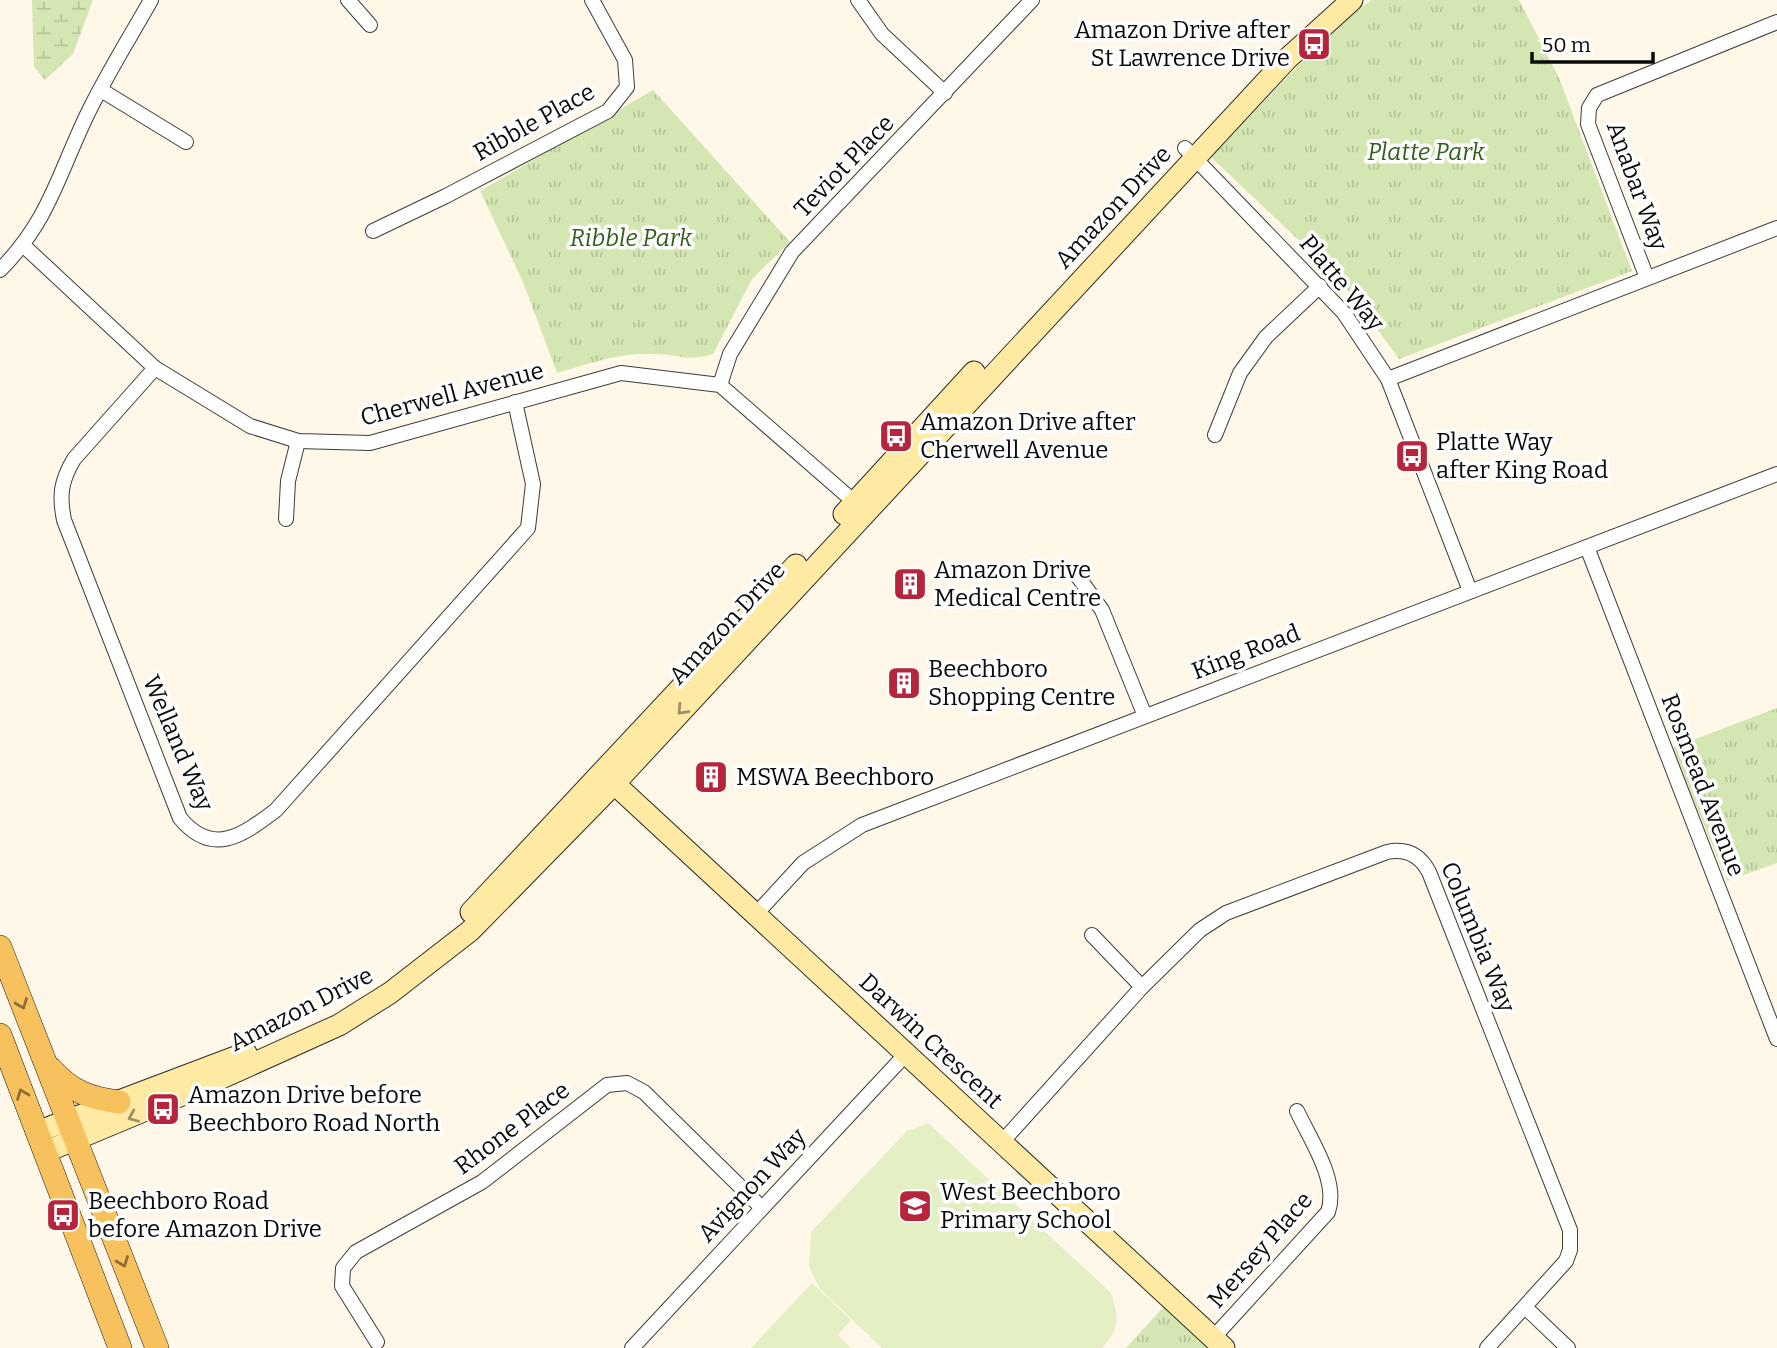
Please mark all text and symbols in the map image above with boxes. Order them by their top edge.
place label: Amazon Drive after St Lawrence Drive [1074,16,1290,72]
scale bar [1532,21,1653,65]
bus stop icon: Amazon Drive after St Lawrence Drive [1295,25,1333,63]
text: 50 m [1542,32,1591,58]
street label: Ribble Place [469,77,599,167]
street label: Teviot Place [788,109,900,223]
street label: Anabar Way [1601,118,1673,254]
park label: Platte Park [1367,138,1486,166]
street label: Amazon Drive [1049,140,1177,274]
park label: Ribble Park [570,224,693,252]
street label: Platte Way [1294,229,1390,337]
street label: Cherwell Avenue [357,356,547,432]
place label: Amazon Drive after Cherwell Avenue [920,408,1136,464]
bus stop icon: Amazon Drive after Cherwell Avenue [877,417,915,455]
place label: Platte Way after King Road [1436,428,1608,484]
bus stop icon: Platte Way after King Road [1393,437,1431,475]
street label: Amazon Drive [663,556,791,690]
place label: Amazon Drive Medical Centre [934,556,1101,612]
building icon: Amazon Drive Medical Centre [891,565,929,603]
street label: King Road [1188,619,1304,685]
place label: Beechboro Shopping Centre [928,655,1115,711]
building icon: Beechboro Shopping Centre [885,664,923,702]
street label: Welland Way [137,671,219,815]
street label: Rosmead Avenue [1655,690,1751,880]
one-way arrow [678,702,690,715]
building icon: MSWA Beechboro [692,758,730,796]
place label: MSWA Beechboro [736,763,934,791]
street label: Columbia Way [1435,858,1521,1017]
street label: Amazon Drive [225,961,377,1057]
street label: Darwin Crescent [854,968,1008,1115]
one-way arrow [14,998,28,1010]
street label: Rhone Place [449,1076,575,1180]
place label: Amazon Drive before Beechboro Road North [188,1081,440,1137]
one-way arrow [17,1089,31,1101]
bus stop icon: Amazon Drive before Beechboro Road North [144,1090,182,1128]
one-way arrow [128,1108,140,1122]
street label: Avignon Way [692,1122,812,1248]
place label: West Beechboro Primary School [940,1178,1121,1234]
street label: Mersey Place [1202,1186,1318,1314]
place label: Beechboro Road before Amazon Drive [88,1187,322,1243]
school or university icon: West Beechboro Primary School [896,1187,934,1225]
bus stop icon: Beechboro Road before Amazon Drive [44,1196,82,1234]
one-way arrow [115,1255,129,1267]

